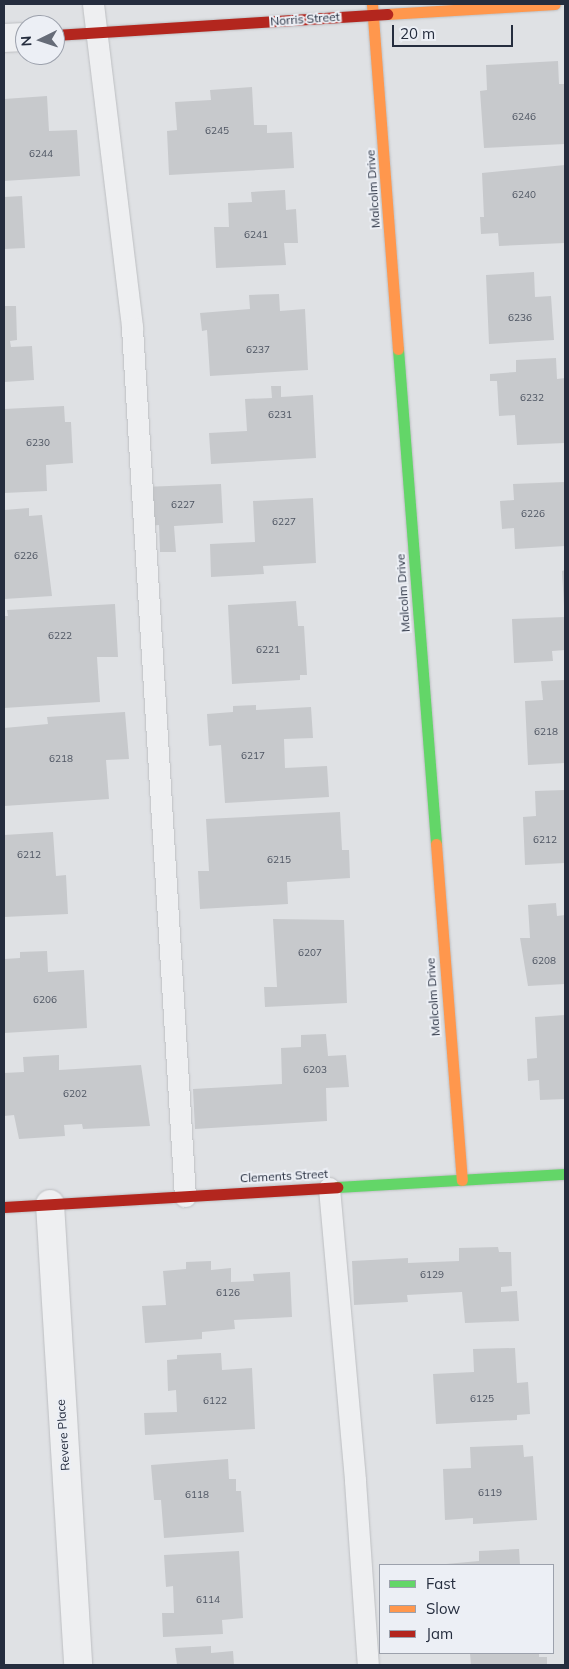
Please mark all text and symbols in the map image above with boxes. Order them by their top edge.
street label: Norris Street [270,9,340,29]
north arrow [15,15,65,65]
scale bar [394,15,515,47]
text: 20 m [400,24,435,43]
text: N [17,35,35,47]
house number: 6246 [512,111,536,123]
house number: 6245 [205,125,229,137]
house number: 6244 [29,148,53,160]
street label: Malcolm Drive [363,149,383,229]
house number: 6240 [512,189,536,201]
house number: 6241 [244,229,268,241]
house number: 6236 [508,312,532,324]
house number: 6237 [246,344,270,356]
house number: 6232 [520,392,544,404]
house number: 6231 [268,409,292,421]
house number: 6230 [26,437,50,449]
house number: 6227 [171,499,195,511]
house number: 6226 [521,508,545,520]
house number: 6227 [272,516,296,528]
house number: 6226 [14,550,38,562]
street label: Malcolm Drive [393,553,413,633]
house number: 6222 [48,630,72,642]
house number: 6221 [256,644,280,656]
house number: 6218 [534,726,558,738]
house number: 6217 [241,750,265,762]
house number: 6218 [49,753,73,765]
house number: 6212 [533,834,557,846]
house number: 6212 [17,849,41,861]
house number: 6215 [267,854,291,866]
house number: 6207 [298,947,322,959]
house number: 6208 [532,955,556,967]
street label: Malcolm Drive [423,957,443,1037]
house number: 6206 [33,994,57,1006]
house number: 6203 [303,1064,327,1076]
house number: 6202 [63,1088,87,1100]
street label: Clements Street [240,1167,328,1185]
house number: 6129 [420,1269,444,1281]
house number: 6126 [216,1287,240,1299]
house number: 6125 [470,1393,494,1405]
house number: 6122 [203,1395,227,1407]
street label: Revere Place [53,1399,73,1471]
house number: 6119 [478,1487,502,1499]
house number: 6118 [185,1489,209,1501]
legend [379,1564,554,1654]
text: Fast [426,1574,456,1593]
house number: 6114 [196,1594,220,1606]
text: Slow [426,1599,460,1618]
text: Jam [426,1624,453,1643]

